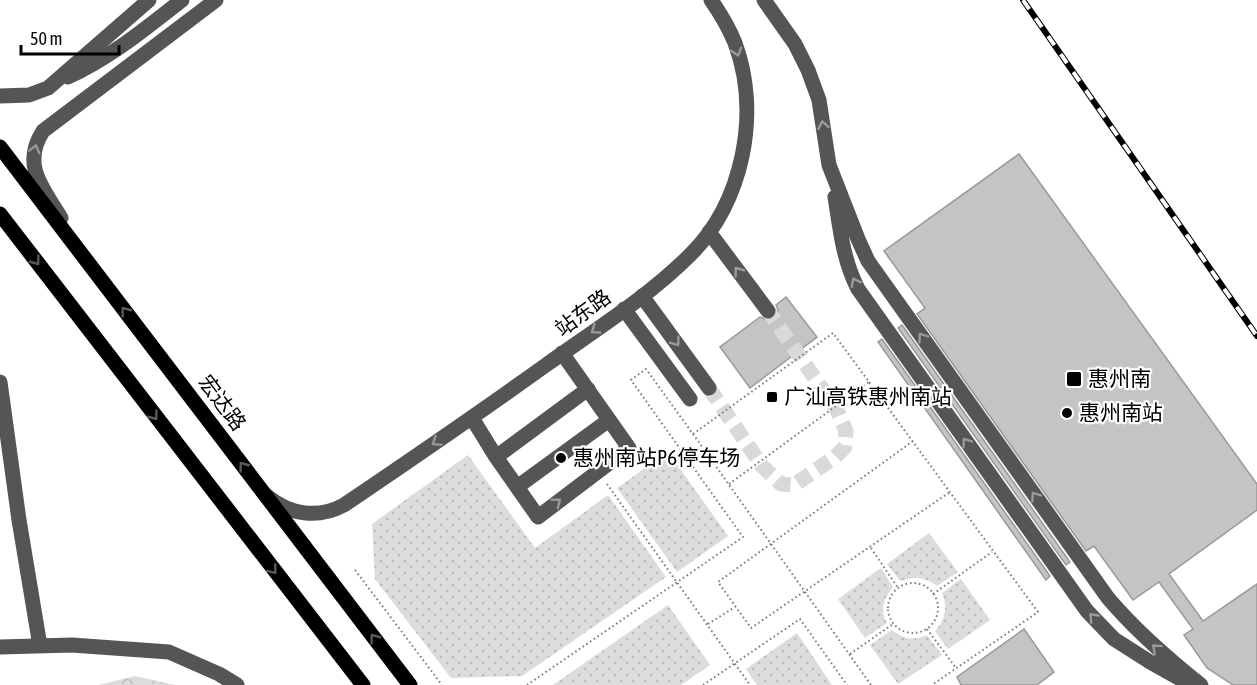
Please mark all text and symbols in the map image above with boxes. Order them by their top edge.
scale bar [21,18,118,56]
text: 50 m [30,28,62,49]
one-way arrow [730,46,743,57]
one-way arrow [817,121,830,131]
one-way arrow [28,144,41,154]
one-way arrow [28,254,39,265]
one-way arrow [735,267,746,278]
one-way arrow [850,278,862,289]
street label: 站东路 [550,284,615,340]
one-way arrow [122,307,133,318]
one-way arrow [591,323,602,334]
one-way arrow [918,332,929,343]
one-way arrow [668,335,679,346]
place label: 惠州南 [1088,366,1151,390]
street label: 宏达路 [194,370,251,435]
marker: 惠州南 [1065,370,1083,388]
place label: 广汕高铁惠州南站 [784,384,952,408]
marker: 广汕高铁惠州南站 [765,390,779,404]
place label: 惠州南站 [1079,400,1163,424]
marker: 惠州南站 [1060,406,1074,420]
one-way arrow [147,409,158,420]
one-way arrow [432,435,442,447]
one-way arrow [962,437,973,448]
place label: 惠州南站P6停车场 [573,445,740,469]
marker: 惠州南站P6停车场 [554,451,568,465]
one-way arrow [240,462,251,473]
one-way arrow [1031,491,1042,502]
one-way arrow [550,499,561,510]
one-way arrow [266,564,277,575]
one-way arrow [1089,613,1100,624]
one-way arrow [370,634,381,645]
one-way arrow [1152,644,1163,655]

